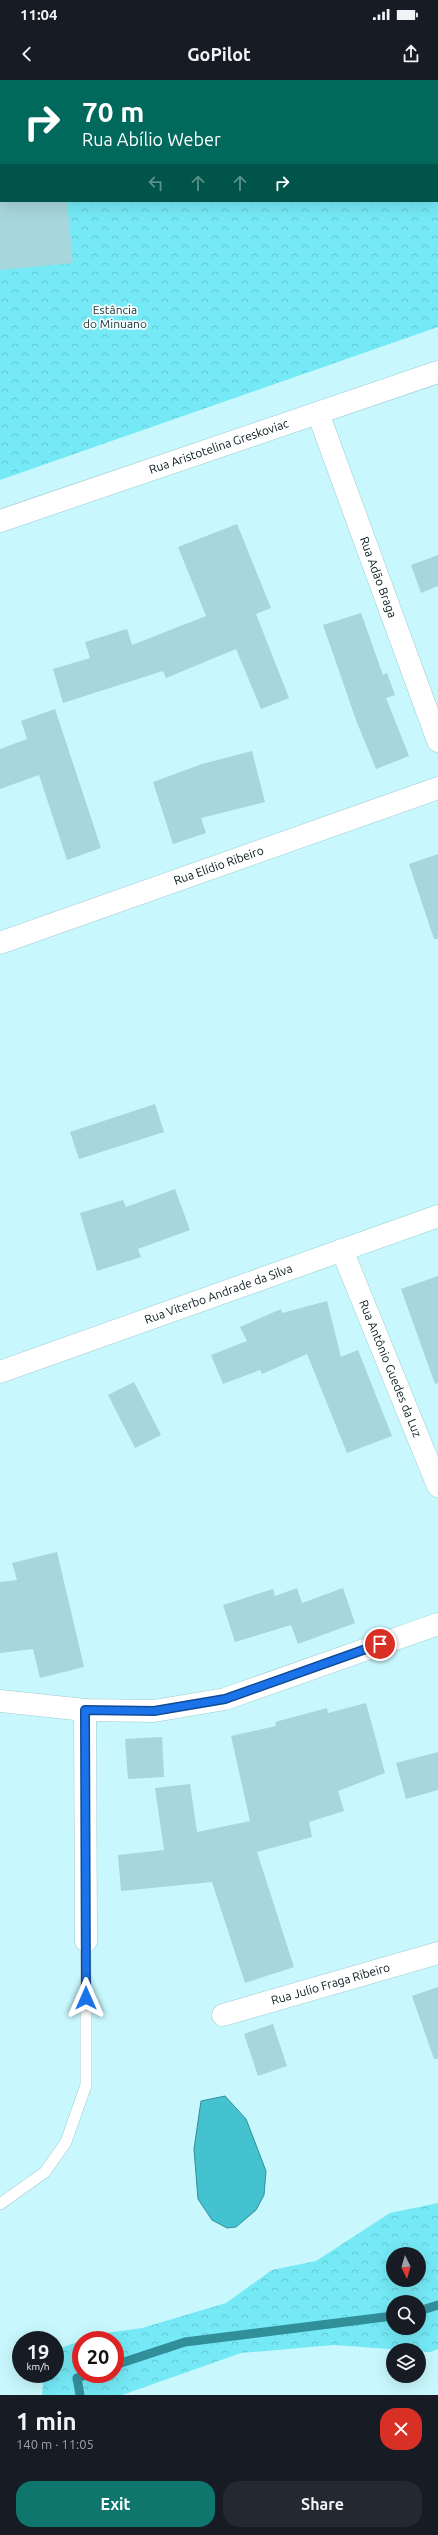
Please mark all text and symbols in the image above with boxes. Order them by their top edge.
text: 11:04 [20,6,58,23]
icon: back [16,43,38,65]
icon: share [400,43,422,65]
text: GoPilot [187,44,251,64]
icon: right [16,96,68,148]
text: 70 m [82,96,144,127]
text: Rua Abílio Weber [82,129,221,149]
icon: left [145,172,167,194]
icon: ahead [187,172,209,194]
icon: ahead [229,172,251,194]
icon: right [271,172,293,194]
park label: Estância do Minuano [83,303,147,330]
street label: Rua Aristotelina Greskoviac [147,416,290,476]
street label: Rua Adão Braga [358,535,399,620]
street label: Rua Elídio Ribeiro [172,843,265,887]
street label: Rua Viterbo Andrade da Silva [143,1261,294,1326]
street label: Rua Antônio Guedes da Luz [357,1298,425,1439]
pin [363,1627,397,1661]
icon: arrive [369,1633,391,1655]
street label: Rua Julio Fraga Ribeiro [270,1960,391,2007]
position arrow [65,1977,107,2019]
north arrow [386,2247,426,2287]
map controls [386,2247,426,2383]
button: search [386,2295,426,2335]
speed limit sign: 20 [72,2331,124,2383]
text: 19 [27,2340,49,2363]
button: layers [386,2343,426,2383]
text: km/h [26,2361,50,2372]
text: 1 min [16,2408,77,2435]
button: close [380,2408,422,2450]
text: 140 m · 11:05 [16,2437,94,2451]
button: Exit [16,2481,215,2527]
button: Share [223,2481,422,2527]

